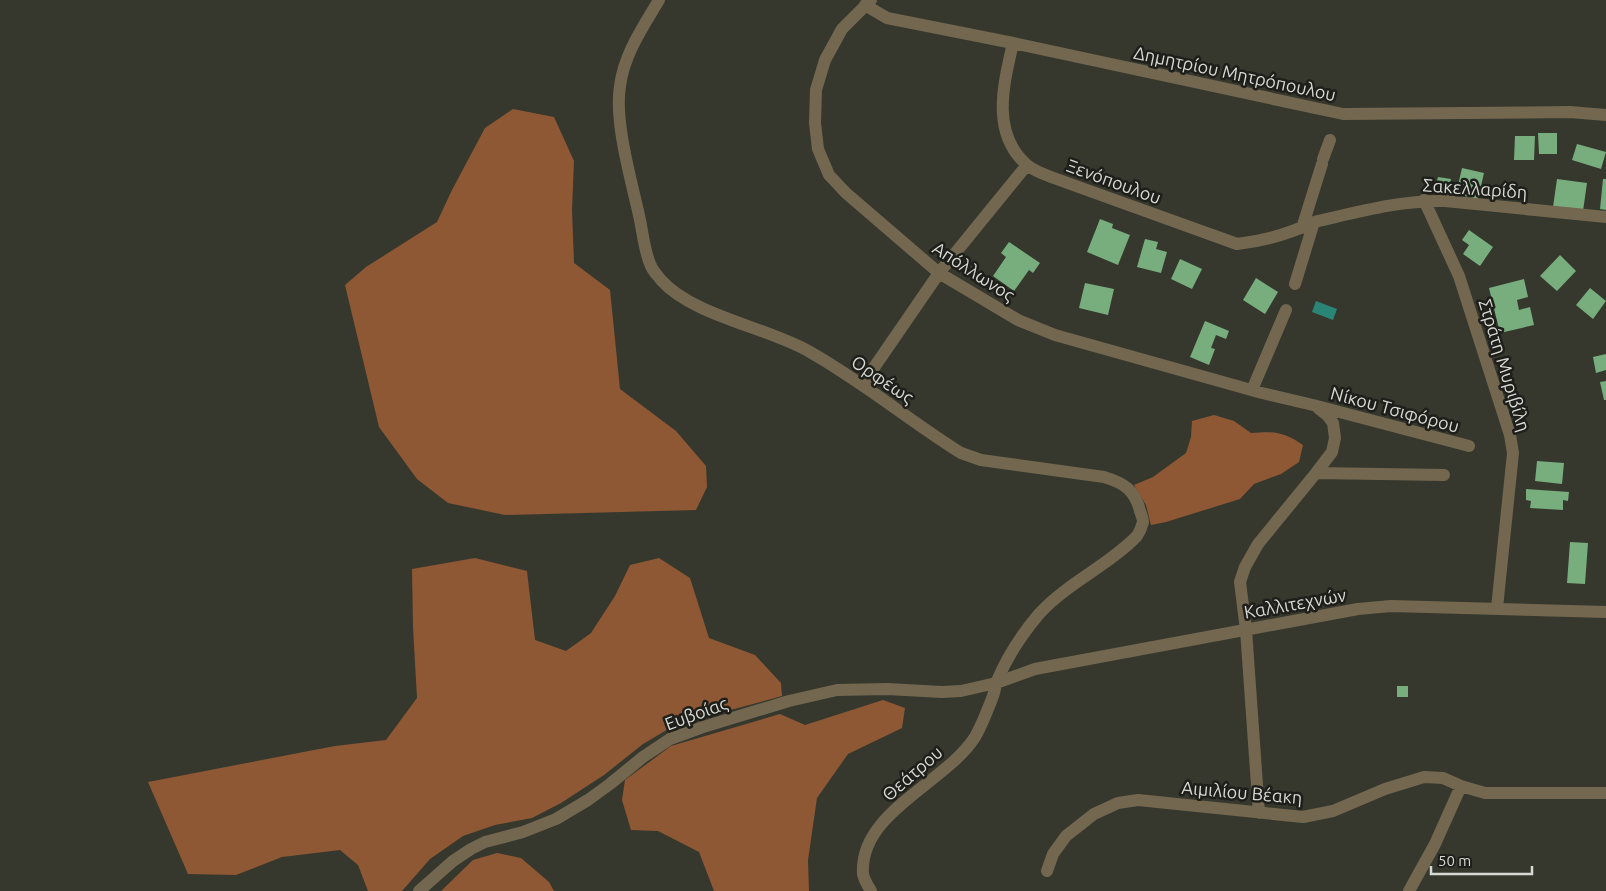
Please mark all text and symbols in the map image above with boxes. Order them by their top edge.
street label: Δημητρίου Μητρόπουλου [1132,42,1338,104]
street label: Ξενόπουλου [1064,155,1164,207]
street label: Σακελλαρίδη [1422,174,1528,202]
street label: Απόλλωνος [929,237,1019,306]
street label: Στράτη Μυριβίλη [1475,296,1535,434]
street label: Ορφέως [848,351,918,408]
street label: Νίκου Τσιφόρου [1328,382,1462,436]
street label: Καλλιτεχνών [1242,584,1348,622]
street label: Ευβοίας [662,692,730,735]
street label: Θεάτρου [878,742,946,804]
street label: Αιμιλίου Βέακη [1181,777,1303,807]
scale bar [1431,844,1532,876]
text: 50 m [1438,852,1471,869]

